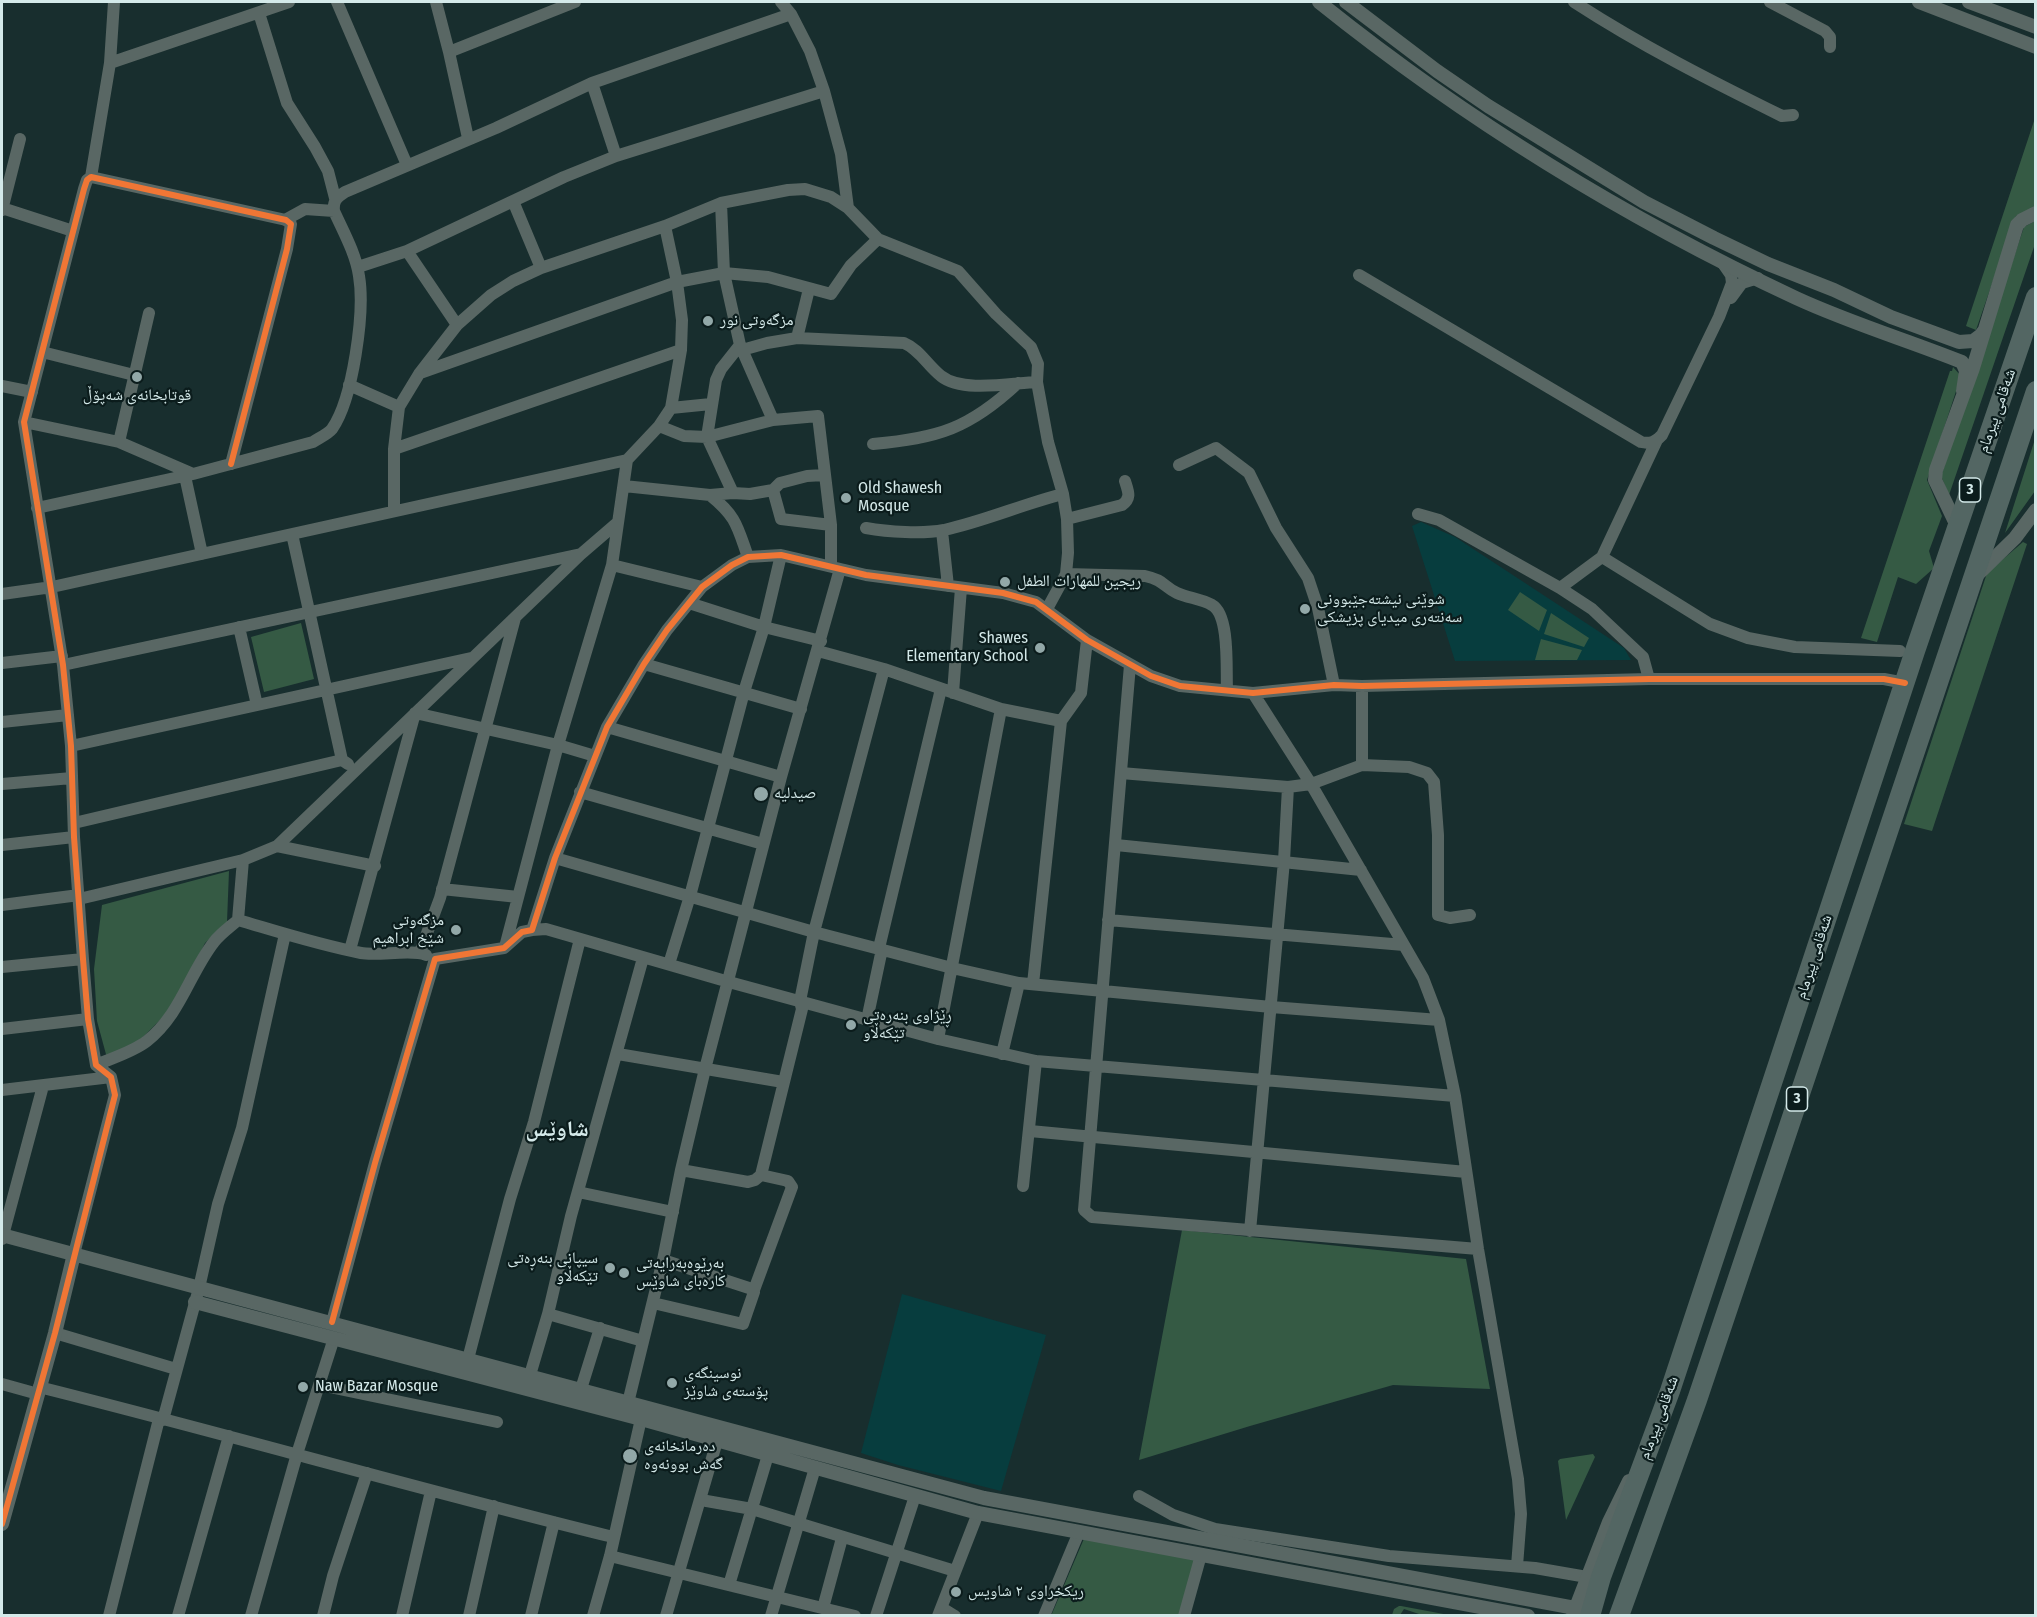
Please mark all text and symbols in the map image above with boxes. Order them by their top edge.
place label: مزگەوتی نور [720,311,793,331]
marker: مزگەوتی نور [701,314,715,328]
street label: شەقامی پیرمام [1974,367,2020,455]
marker: قوتابخانەی شەپۆڵ [130,370,144,384]
place label: قوتابخانەی شەپۆڵ [83,386,191,406]
road number: 3 [1960,478,1980,502]
place label: Old Shawesh Mosque [858,479,942,517]
marker: Old Shawesh Mosque [839,491,853,505]
place label: ريجين للمهارات الطفل [1017,572,1141,592]
marker: ريجين للمهارات الطفل [998,575,1012,589]
place label: شوێنی نیشتەجێبوونی سەنتەری میدیای پزیشکی [1317,590,1462,628]
marker: شوێنی نیشتەجێبوونی سەنتەری میدیای پزیشکی [1298,602,1312,616]
place label: Shawes Elementary School [906,629,1028,667]
marker: Shawes Elementary School [1033,641,1047,655]
place label: صیدلیە [774,784,816,804]
marker: صیدلیە [752,785,770,803]
place label: مزگەوتی شێخ ابراهیم [372,911,444,949]
street label: شەقامی پیرمام [1791,912,1837,1002]
marker: مزگەوتی شێخ ابراهیم [449,923,463,937]
place label: ڕێژاوی بنەرەتی تێکەڵاو [863,1006,952,1044]
marker: ڕێژاوی بنەرەتی تێکەڵاو [844,1018,858,1032]
road number: 3 [1786,1087,1808,1111]
district label: شاوێس [525,1117,589,1143]
place label: سیپانی بنەڕەتی تێکەڵاو [507,1249,598,1287]
place label: بەڕێوەبەرایەتی کارەبای شاوێس [636,1254,725,1292]
marker: سیپانی بنەڕەتی تێکەڵاو [603,1261,617,1275]
marker: بەڕێوەبەرایەتی کارەبای شاوێس [617,1266,631,1280]
place label: نوسینگەی پۆستەی شاوێز [684,1364,768,1402]
street label: شەقامی پیرمام [1635,1374,1683,1462]
marker: نوسینگەی پۆستەی شاوێز [665,1376,679,1390]
place label: Naw Bazar Mosque [315,1377,438,1397]
marker: Naw Bazar Mosque [296,1380,310,1394]
place label: دەرمانخانەی گەش بوونەوە [644,1437,723,1475]
marker: دەرمانخانەی گەش بوونەوە [621,1447,639,1465]
place label: ريكخراوى ۲ شاويس [968,1582,1084,1602]
marker: ريكخراوى ۲ شاويس [949,1585,963,1599]

